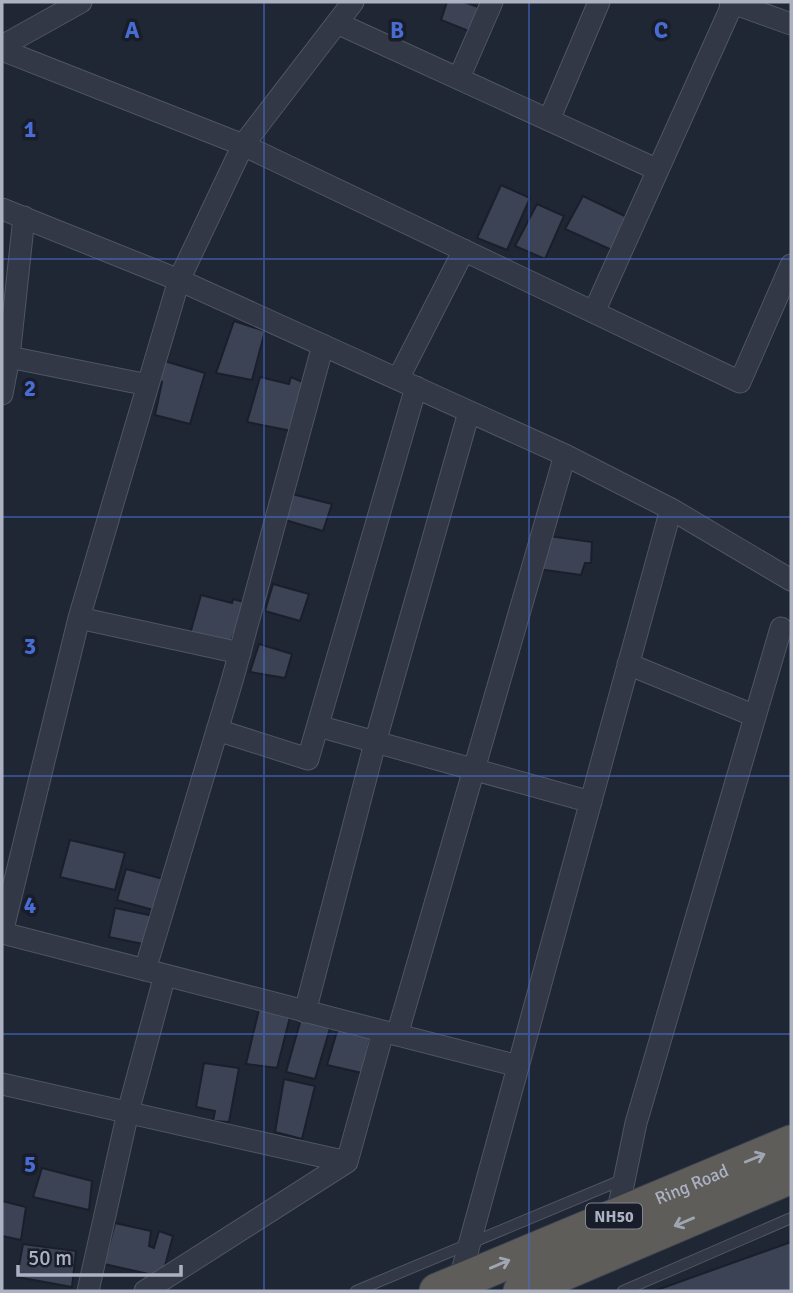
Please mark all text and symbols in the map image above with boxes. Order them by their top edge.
text: A [125,16,140,45]
text: B [390,16,404,45]
text: C [654,16,668,45]
text: 1 [24,115,36,144]
text: 2 [24,374,36,403]
text: 3 [24,632,36,661]
text: 4 [24,891,36,920]
text: 5 [24,1150,36,1179]
one-way arrow [744,1150,766,1163]
street label: Ring Road [652,1159,732,1210]
road number: NH50 [586,1204,642,1228]
one-way arrow [673,1216,695,1229]
scale bar [18,1234,180,1278]
text: 50 m [28,1245,72,1271]
one-way arrow [489,1257,510,1270]

